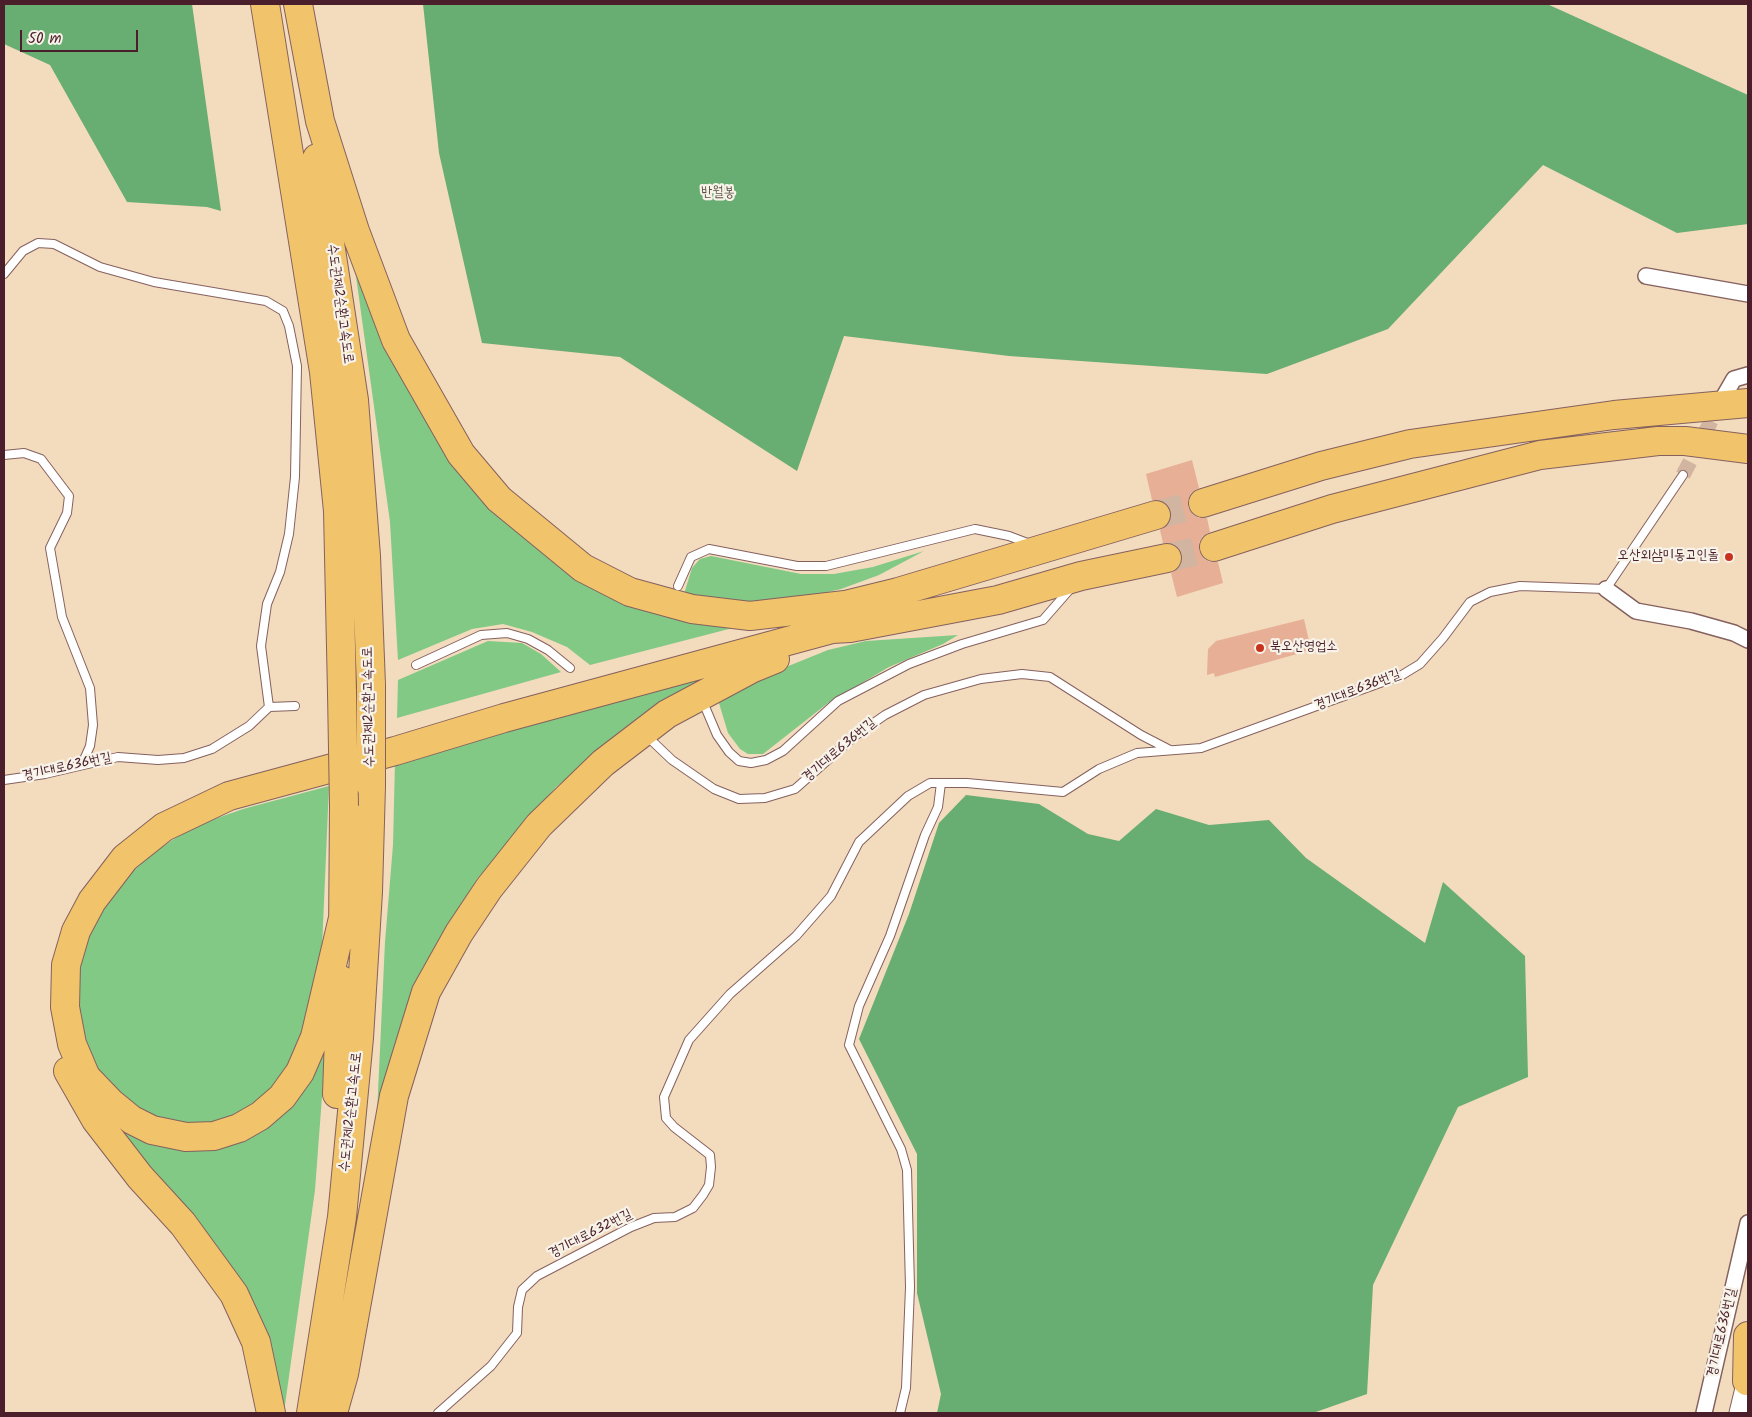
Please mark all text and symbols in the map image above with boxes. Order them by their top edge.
scale bar [22,20,140,52]
text: 50 m [28,27,62,51]
park label: 반월봉 [701,186,735,202]
street label: 수도권제2순환고속도로 [322,243,356,365]
place label: 오산외삼미동고인돌 [1618,549,1719,565]
marker: 오산외삼미동고인돌 [1723,551,1735,563]
place label: 북오산영업소 [1270,640,1338,656]
marker: 북오산영업소 [1254,642,1266,654]
street label: 수도권제2순환고속도로 [361,646,379,768]
street label: 경기대로636번길 [1312,667,1404,715]
street label: 경기대로636번길 [800,715,880,787]
street label: 경기대로636번길 [21,750,113,786]
street label: 수도권제2순환고속도로 [337,1051,367,1173]
street label: 경기대로632번길 [546,1207,636,1263]
street label: 경기대로636번길 [1705,1287,1741,1379]

